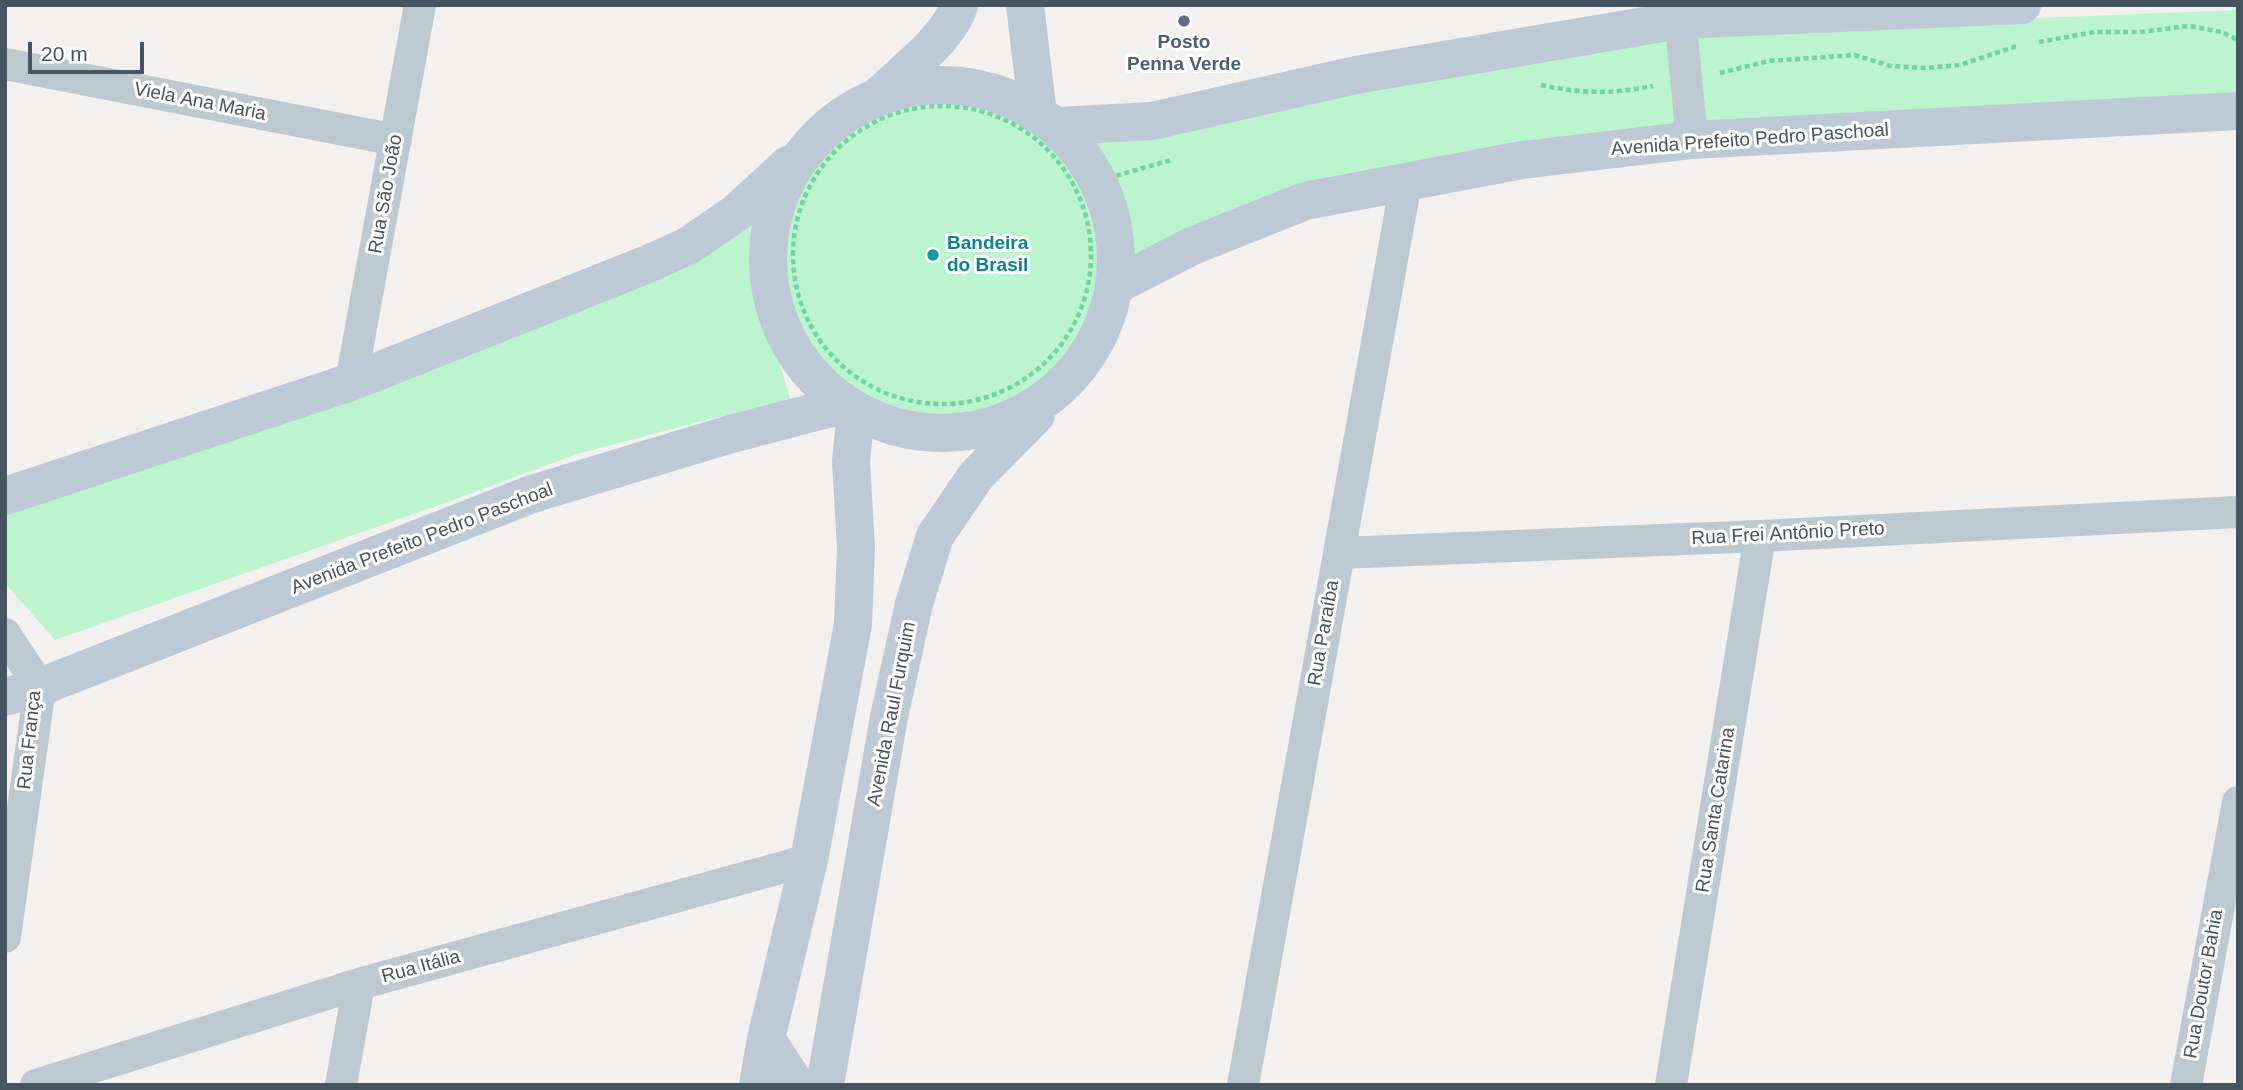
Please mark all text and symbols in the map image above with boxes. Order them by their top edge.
marker: Posto Penna Verde [1176,13,1192,29]
scale bar [32,28,147,72]
place label: Posto Penna Verde [1127,32,1241,76]
text: 20 m [41,42,88,65]
street label: Viela Ana Maria [132,78,268,126]
street label: Avenida Prefeito Pedro Paschoal [1610,119,1890,161]
street label: Rua São João [364,133,408,255]
place label: Bandeira do Brasil [947,233,1028,277]
marker: Bandeira do Brasil [925,247,941,263]
street label: Avenida Prefeito Pedro Paschoal [288,478,556,600]
street label: Rua Frei Antônio Preto [1691,518,1885,550]
street label: Rua Paraíba [1304,578,1344,688]
street label: Avenida Raul Furquim [863,620,921,808]
street label: Rua França [13,689,47,791]
street label: Rua Santa Catarina [1692,726,1740,894]
street label: Rua Doutor Bahia [2180,908,2228,1060]
street label: Rua Itália [379,946,463,988]

